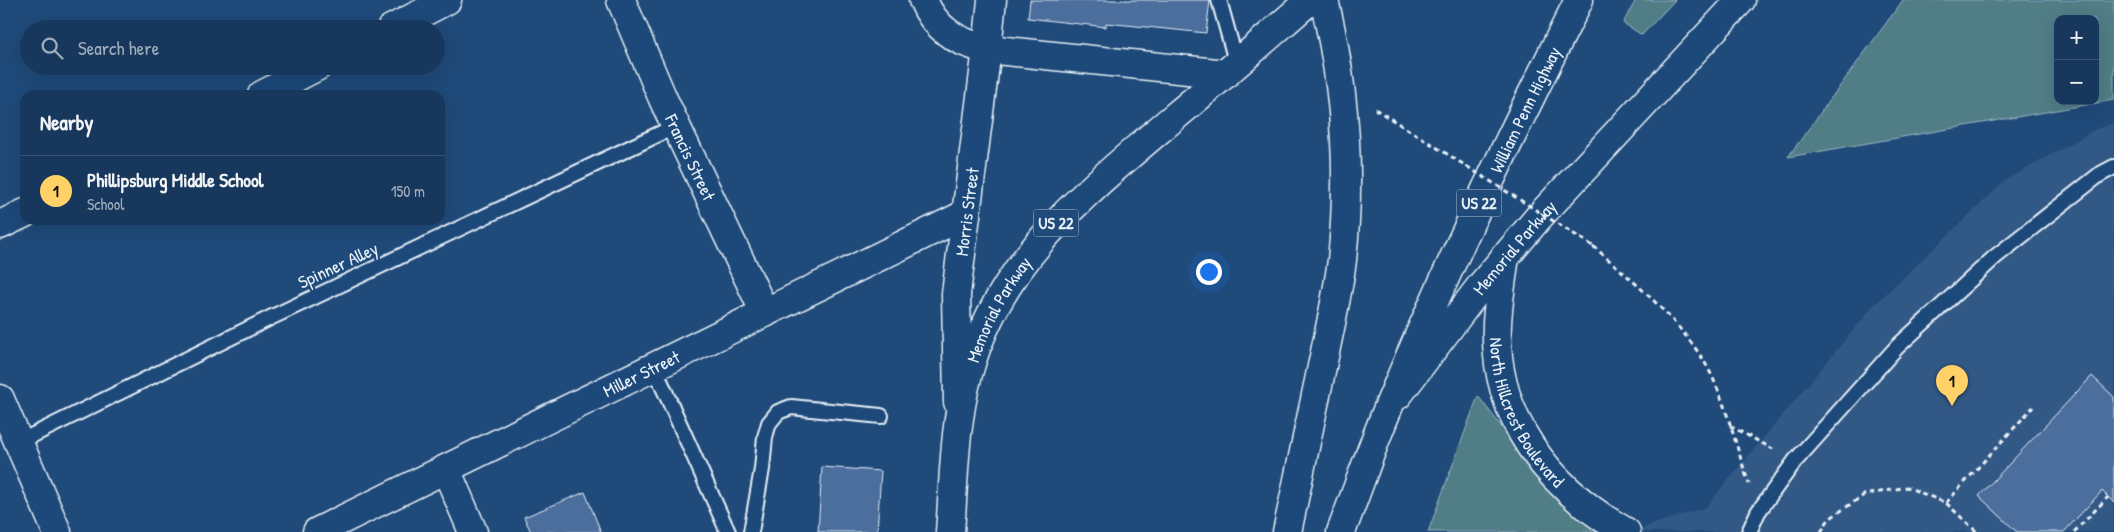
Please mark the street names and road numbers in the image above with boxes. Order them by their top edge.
street label: William Penn Highway [1483,42,1566,177]
street label: Francis Street [659,109,722,205]
street label: Morris Street [948,165,984,257]
road number: US 22 [1456,190,1502,217]
street label: Memorial Parkway [1466,194,1562,300]
road number: US 22 [1034,210,1078,237]
street label: Spinner Alley [294,235,383,294]
street label: Memorial Parkway [960,251,1037,365]
street label: North Hillcrest Boulevard [1484,337,1570,493]
street label: Miller Street [599,343,685,403]

